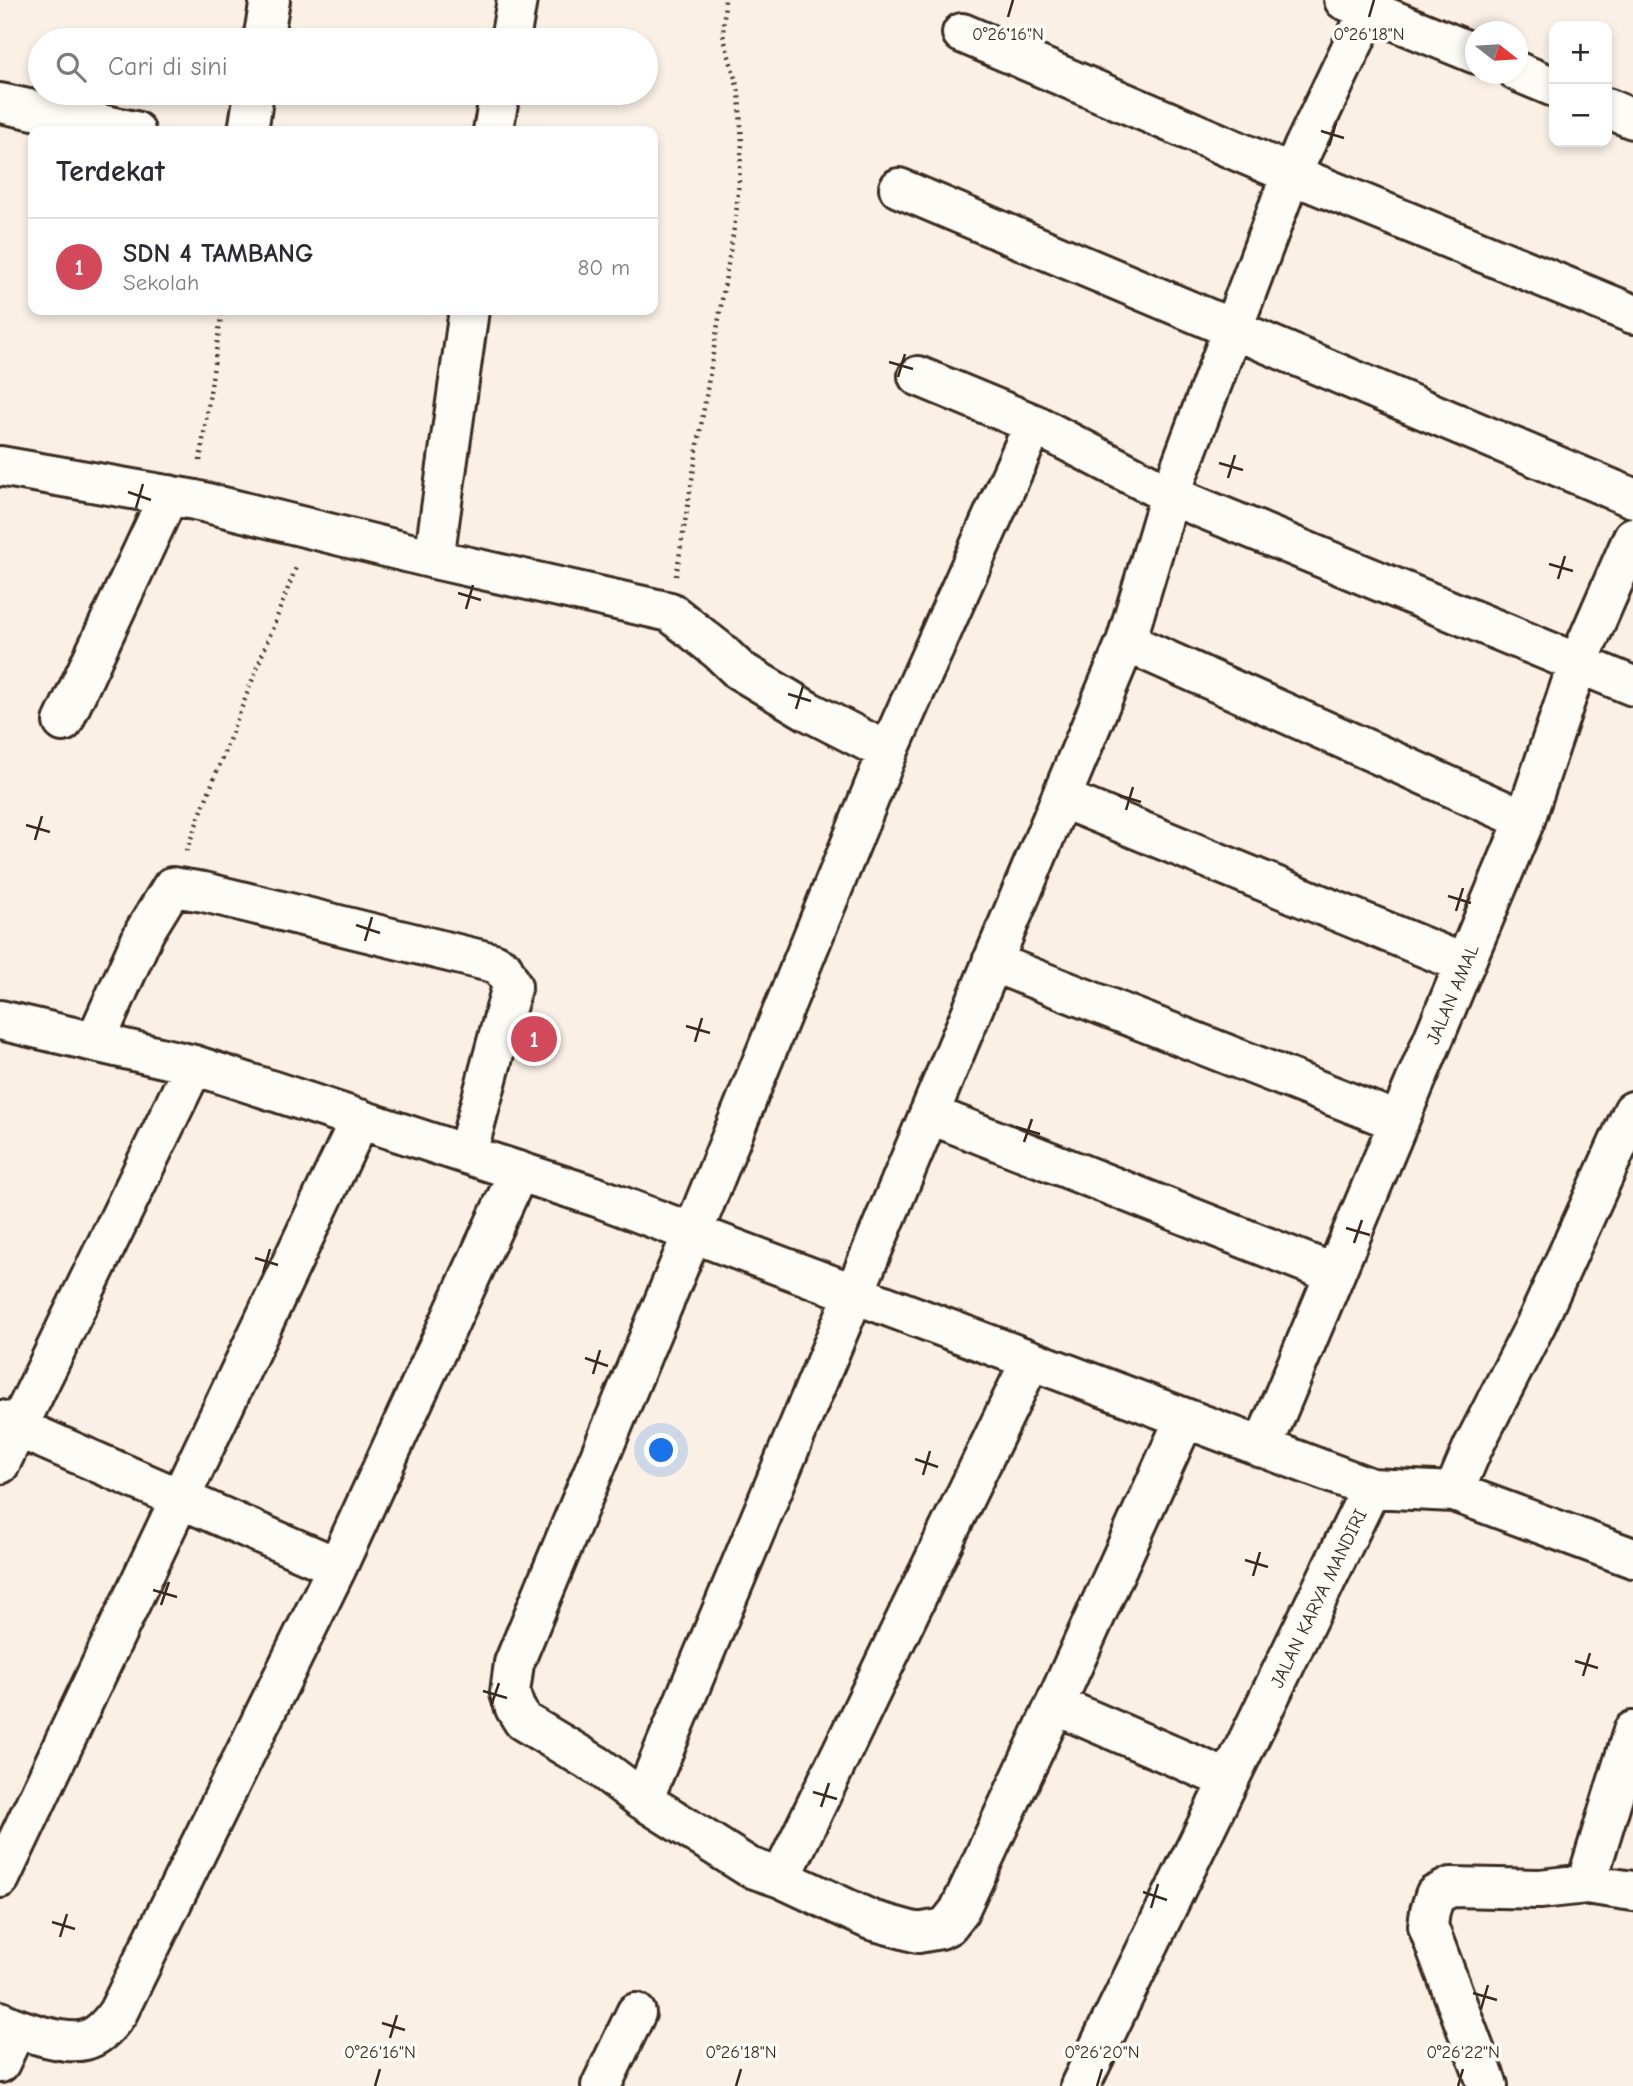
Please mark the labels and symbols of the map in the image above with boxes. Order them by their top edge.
north arrow [1465,21,1528,84]
text: 0°26'16"N [972,24,1044,45]
text: 0°26'18"N [1333,24,1405,45]
street label: JALAN AMAL [1422,941,1484,1048]
pin: 1 [511,1013,557,1065]
your location [644,1433,678,1467]
street label: JALAN KARYA MANDIRI [1266,1505,1372,1691]
text: 0°26'16"N [344,2042,416,2063]
text: 0°26'18"N [705,2042,777,2063]
text: 0°26'20"N [1064,2042,1140,2063]
text: 0°26'22"N [1426,2042,1500,2063]

